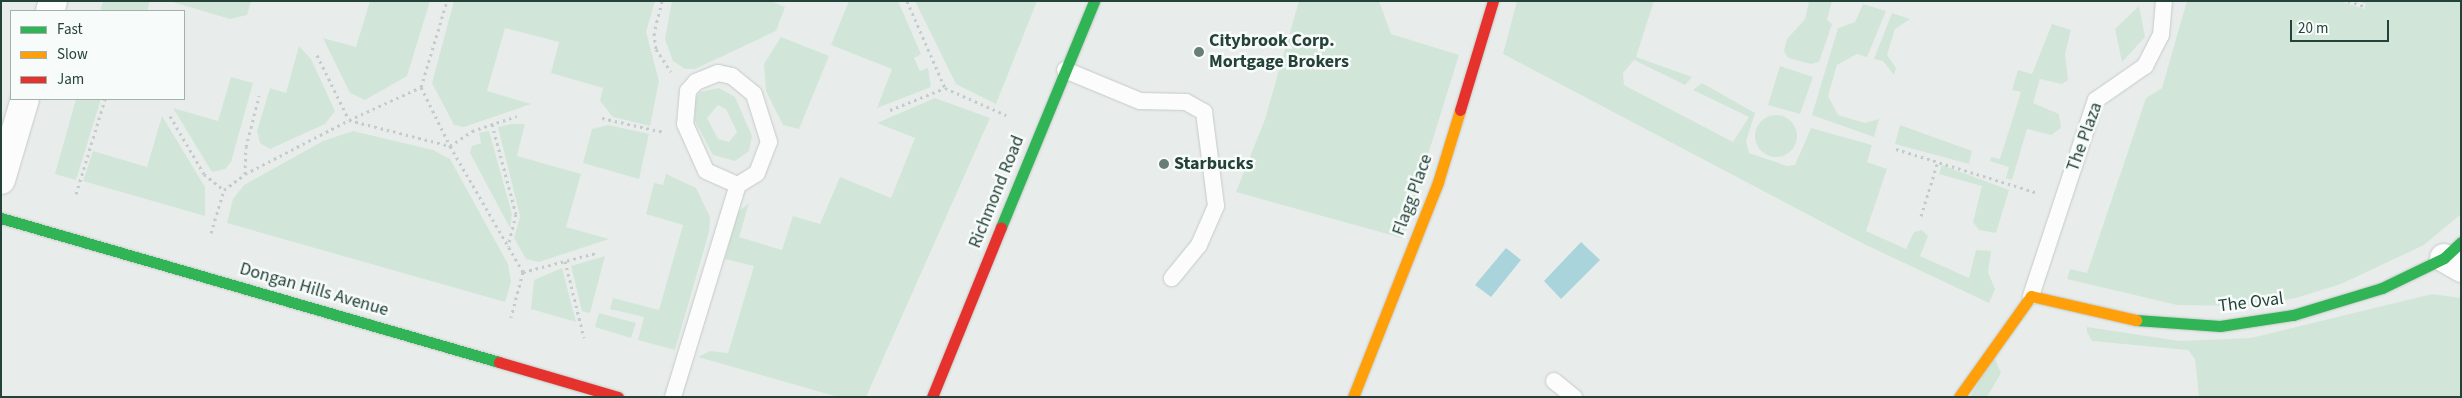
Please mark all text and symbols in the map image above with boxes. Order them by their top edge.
legend [10,10,185,100]
scale bar [2292,10,2391,42]
text: 20 m [2298,18,2328,39]
text: Fast [57,19,83,40]
place label: Citybrook Corp. Mortgage Brokers [1209,31,1349,74]
text: Slow [57,44,88,65]
marker: Citybrook Corp. Mortgage Brokers [1193,46,1205,58]
text: Jam [57,69,84,90]
street label: The Plaza [2063,99,2107,175]
street label: Richmond Road [965,133,1029,251]
street label: Flagg Place [1388,151,1438,239]
place label: Starbucks [1174,153,1253,175]
marker: Starbucks [1158,158,1170,170]
street label: Dongan Hills Avenue [237,258,391,322]
street label: The Oval [2217,288,2285,318]

